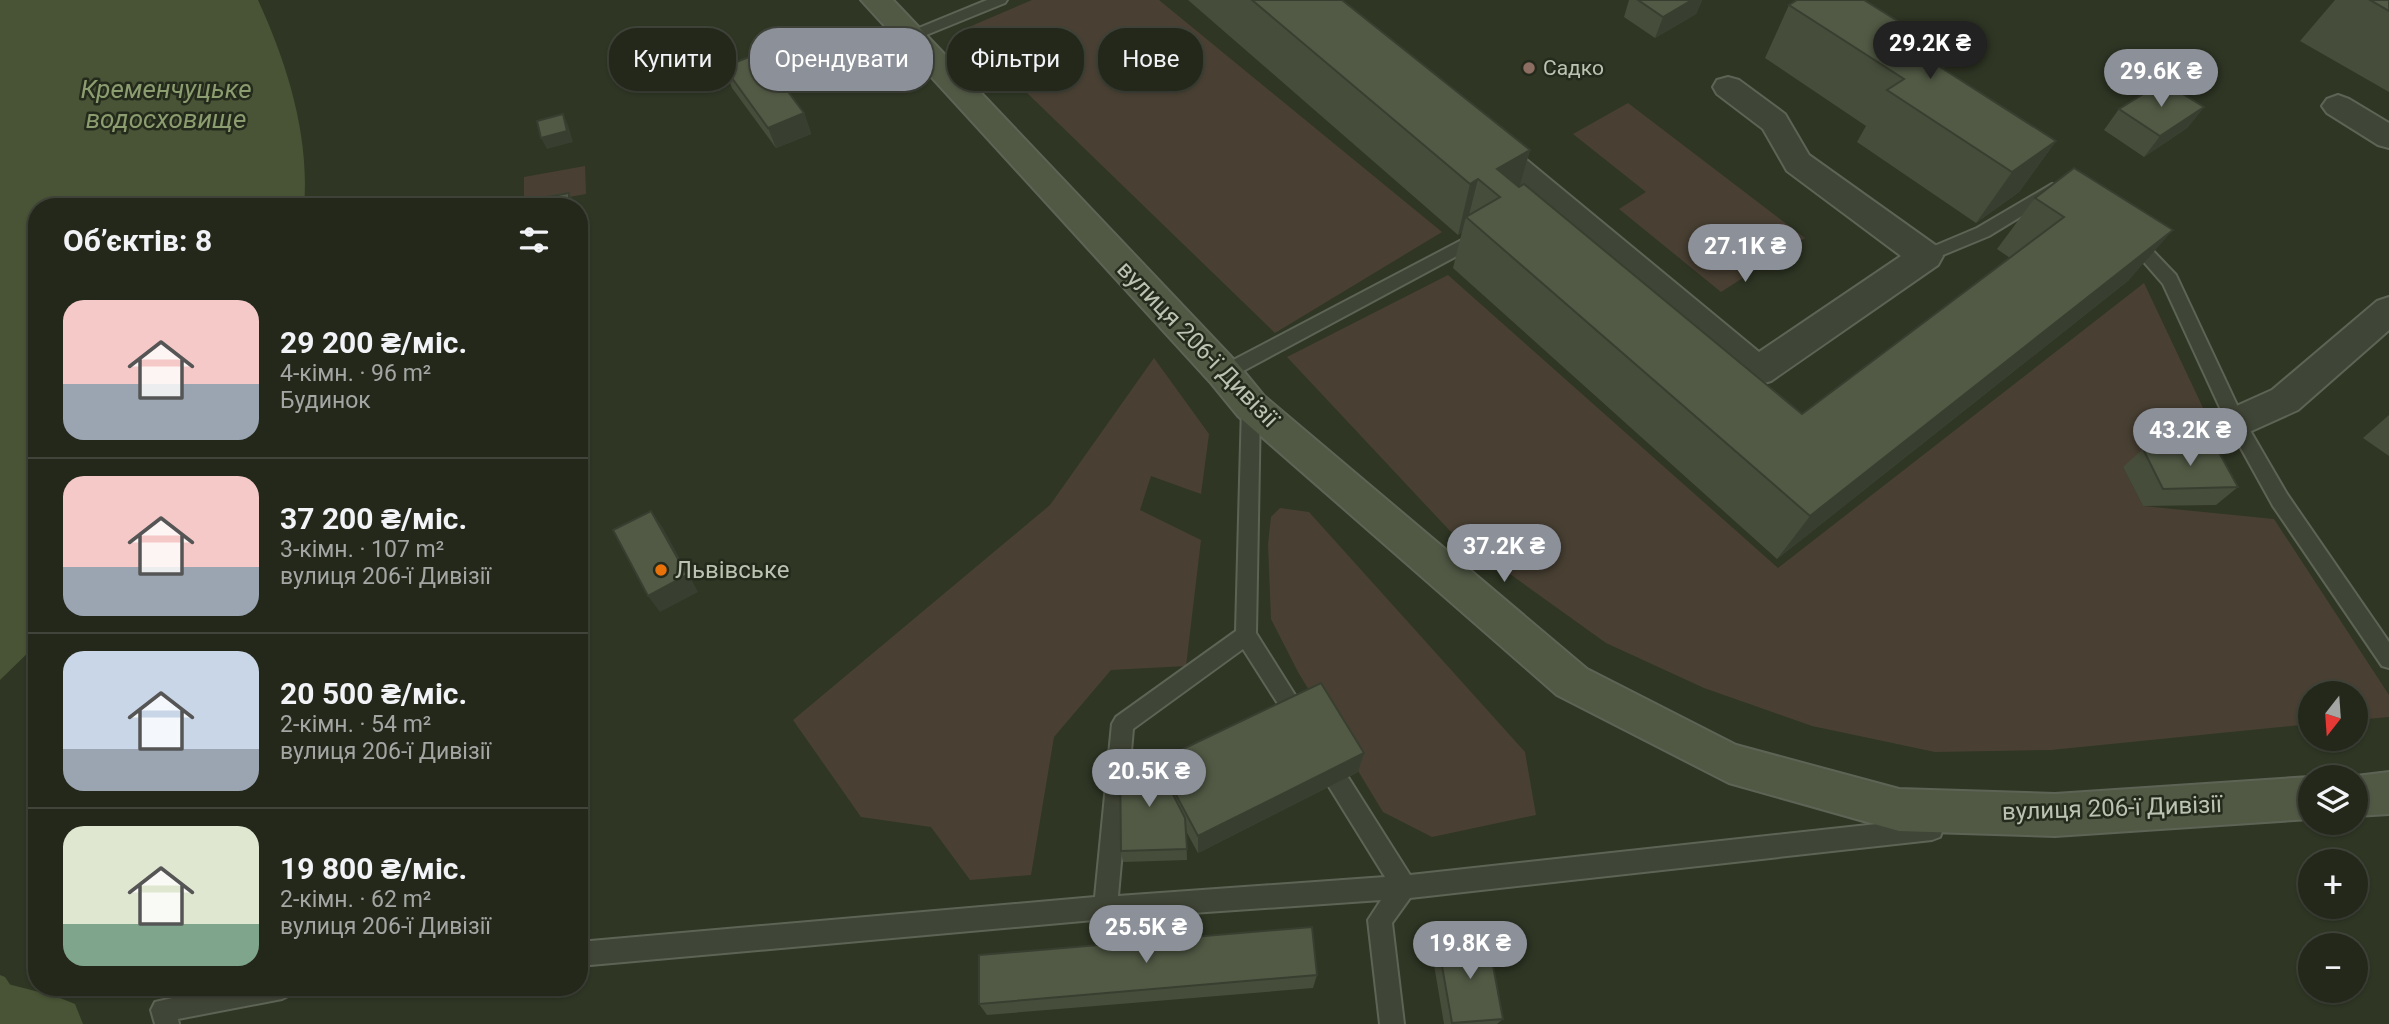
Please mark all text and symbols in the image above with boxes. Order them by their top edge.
pin: 29.2K ₴ [1865,22,1995,81]
chip: Купити [609,28,736,91]
chip: Орендувати [750,28,933,91]
chip: Фільтри [947,28,1084,91]
chip: Нове [1098,28,1203,91]
text: 29.2K ₴ [1889,30,1971,57]
pin: 29.6K ₴ [2096,50,2226,109]
place label: Садко [1543,56,1604,80]
text: 29.6K ₴ [2120,58,2202,85]
marker: Садко [1521,60,1537,76]
water label: Кременчуцьке водосховище [80,74,252,134]
icon: filters [515,221,553,259]
text: Об’єктів: 8 [63,223,212,258]
pin: 27.1K ₴ [1680,224,1810,284]
text: 27.1K ₴ [1704,233,1786,260]
street label: вулиця 206-ї Дивізії [1111,255,1285,434]
text: 29 200 ₴/міс. [280,325,467,360]
icon: home [119,328,203,412]
text: 4-кімн. · 96 m² [280,360,431,387]
text: Будинок [280,387,371,414]
pin: 43.2K ₴ [2125,408,2255,468]
text: 43.2K ₴ [2149,417,2231,444]
text: 37 200 ₴/міс. [280,501,467,536]
icon: home [119,504,203,588]
pin: 37.2K ₴ [1439,524,1569,584]
text: 37.2K ₴ [1463,533,1545,560]
text: 3-кімн. · 107 m² [280,536,444,563]
place label: Львівське [675,556,789,584]
marker: Львівське [653,562,669,578]
text: вулиця 206-ї Дивізії [280,563,491,590]
text: 20 500 ₴/міс. [280,676,467,711]
icon: home [119,679,203,763]
north arrow [2298,681,2368,751]
map controls [2298,681,2368,1003]
text: 2-кімн. · 54 m² [280,711,431,738]
text: вулиця 206-ї Дивізії [280,738,491,765]
pin: 20.5K ₴ [1084,750,1214,809]
text: 20.5K ₴ [1108,758,1190,785]
button: layers [2298,765,2368,835]
street label: вулиця 206-ї Дивізії [2002,790,2224,826]
button: + [2298,849,2368,919]
text: 19 800 ₴/міс. [280,851,467,886]
icon: home [119,854,203,938]
text: 2-кімн. · 62 m² [280,886,431,913]
pin: 25.5K ₴ [1081,906,1211,965]
text: вулиця 206-ї Дивізії [280,913,491,940]
text: 25.5K ₴ [1105,914,1187,941]
pin: 19.8K ₴ [1405,922,1535,981]
text: 19.8K ₴ [1429,930,1511,957]
button: − [2298,933,2368,1003]

